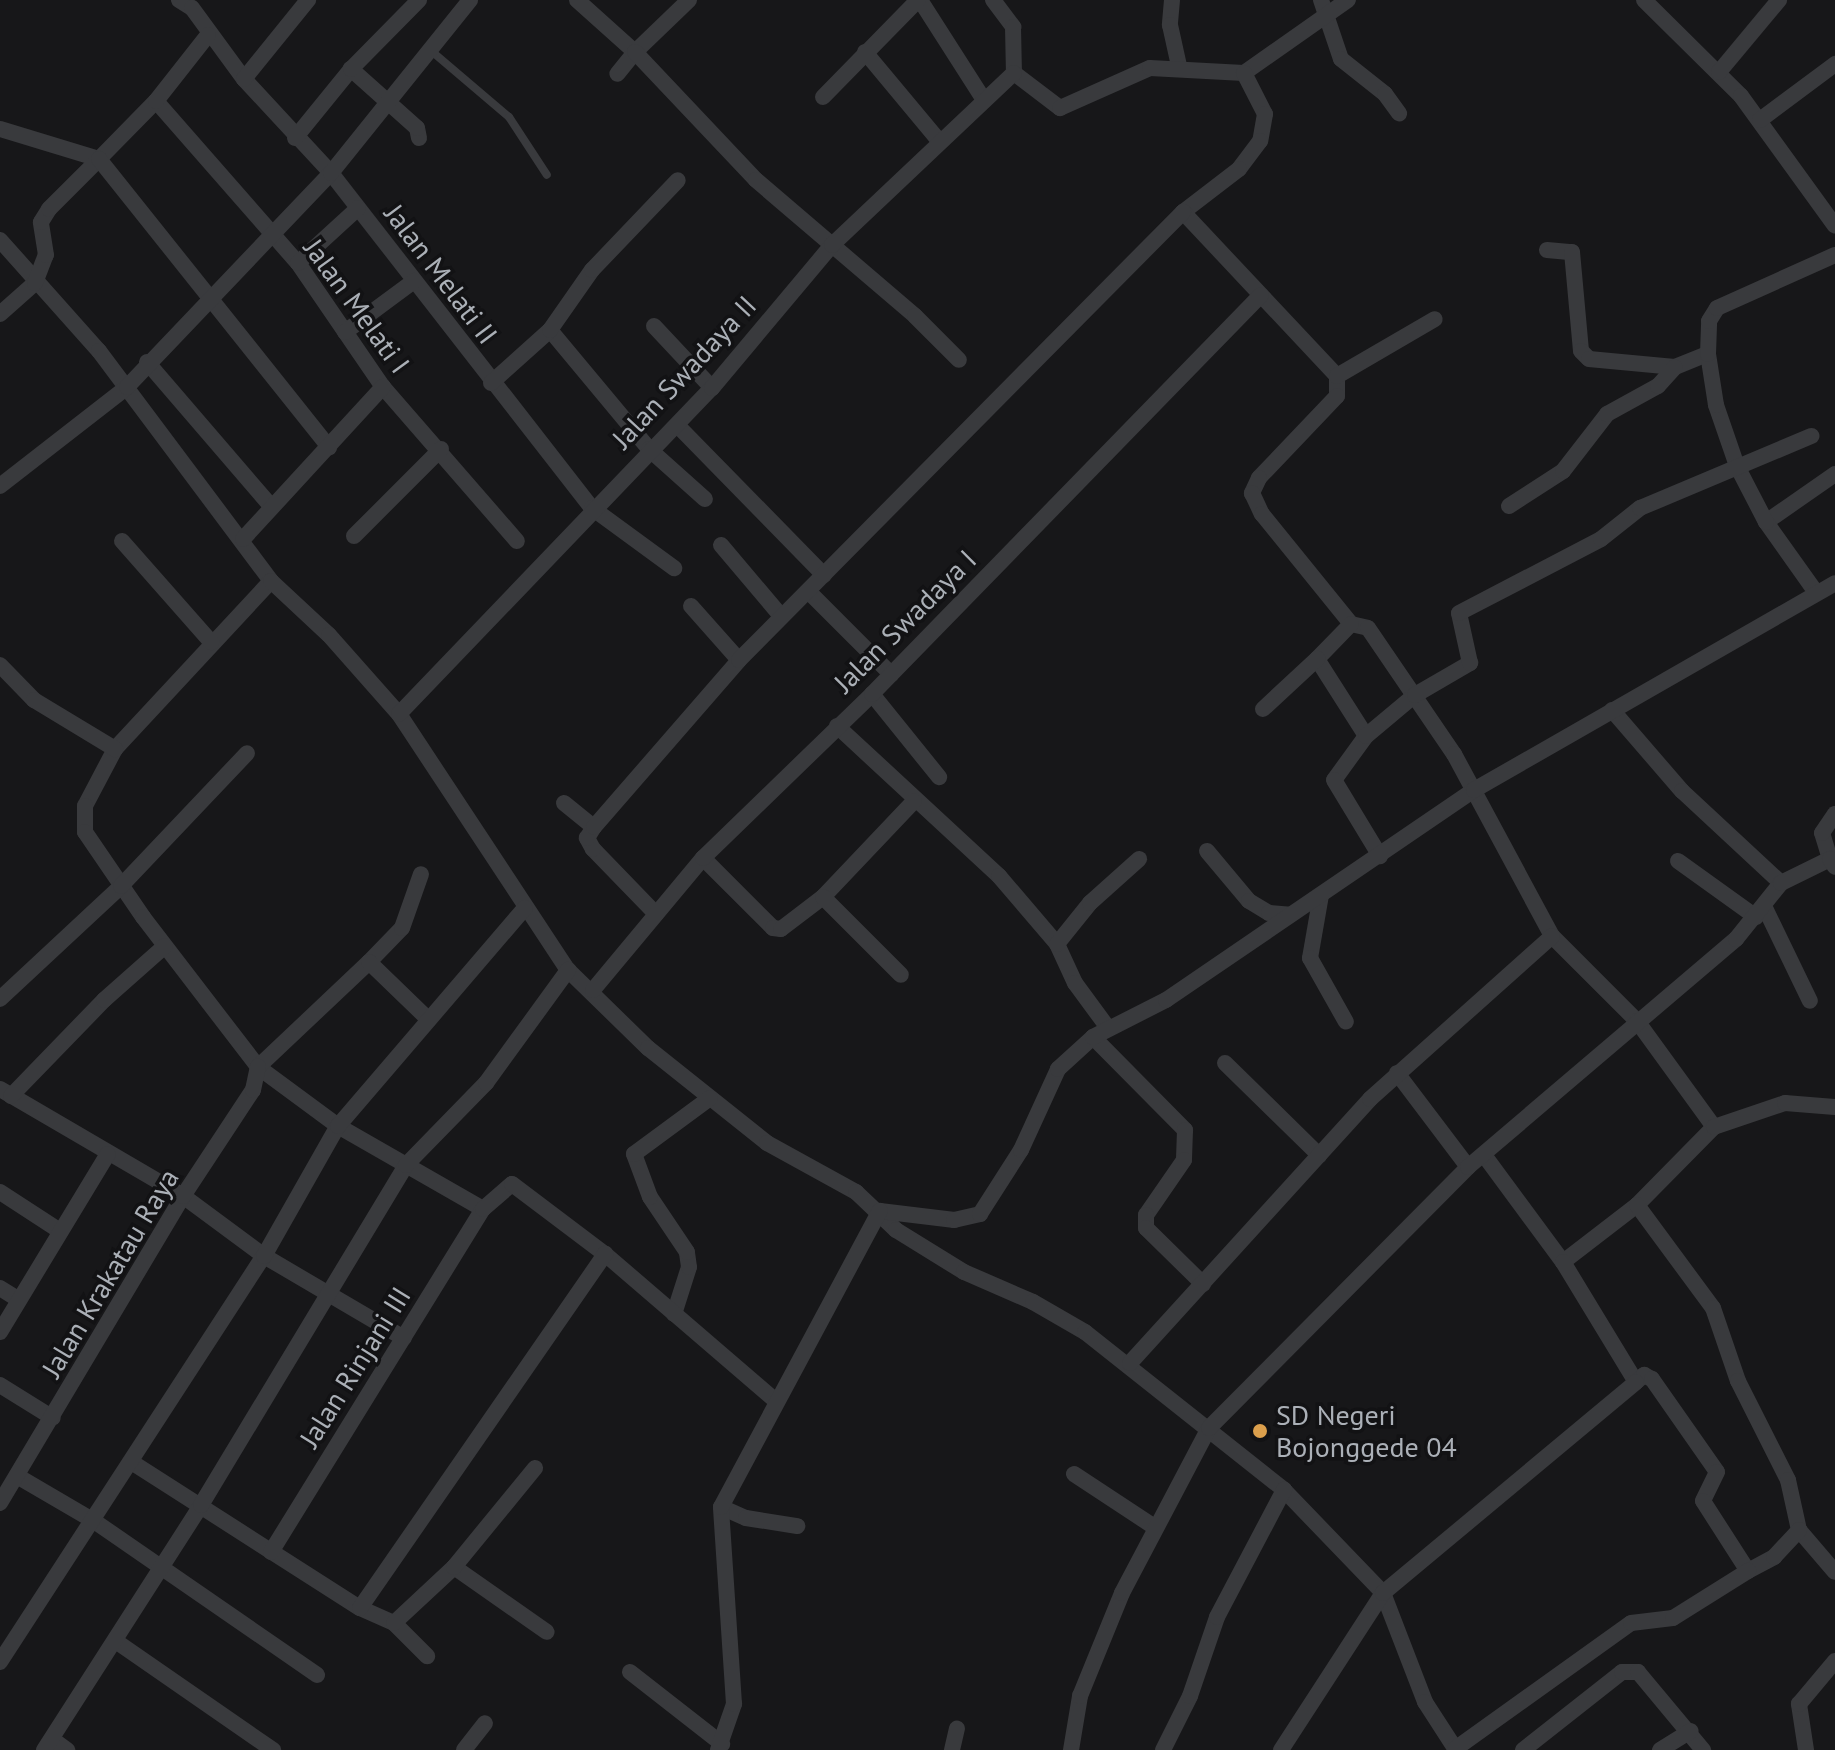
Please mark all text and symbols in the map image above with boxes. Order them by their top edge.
street label: Jalan Melati II [378,198,504,350]
street label: Jalan Melati I [297,232,417,380]
street label: Jalan Swadaya II [605,289,763,455]
street label: Jalan Swadaya I [827,543,983,699]
street label: Jalan Krakatau Raya [35,1163,185,1383]
street label: Jalan Rinjani III [292,1281,418,1453]
place label: SD Negeri Bojonggede 04 [1276,1398,1457,1464]
marker: SD Negeri Bojonggede 04 [1251,1422,1269,1440]

